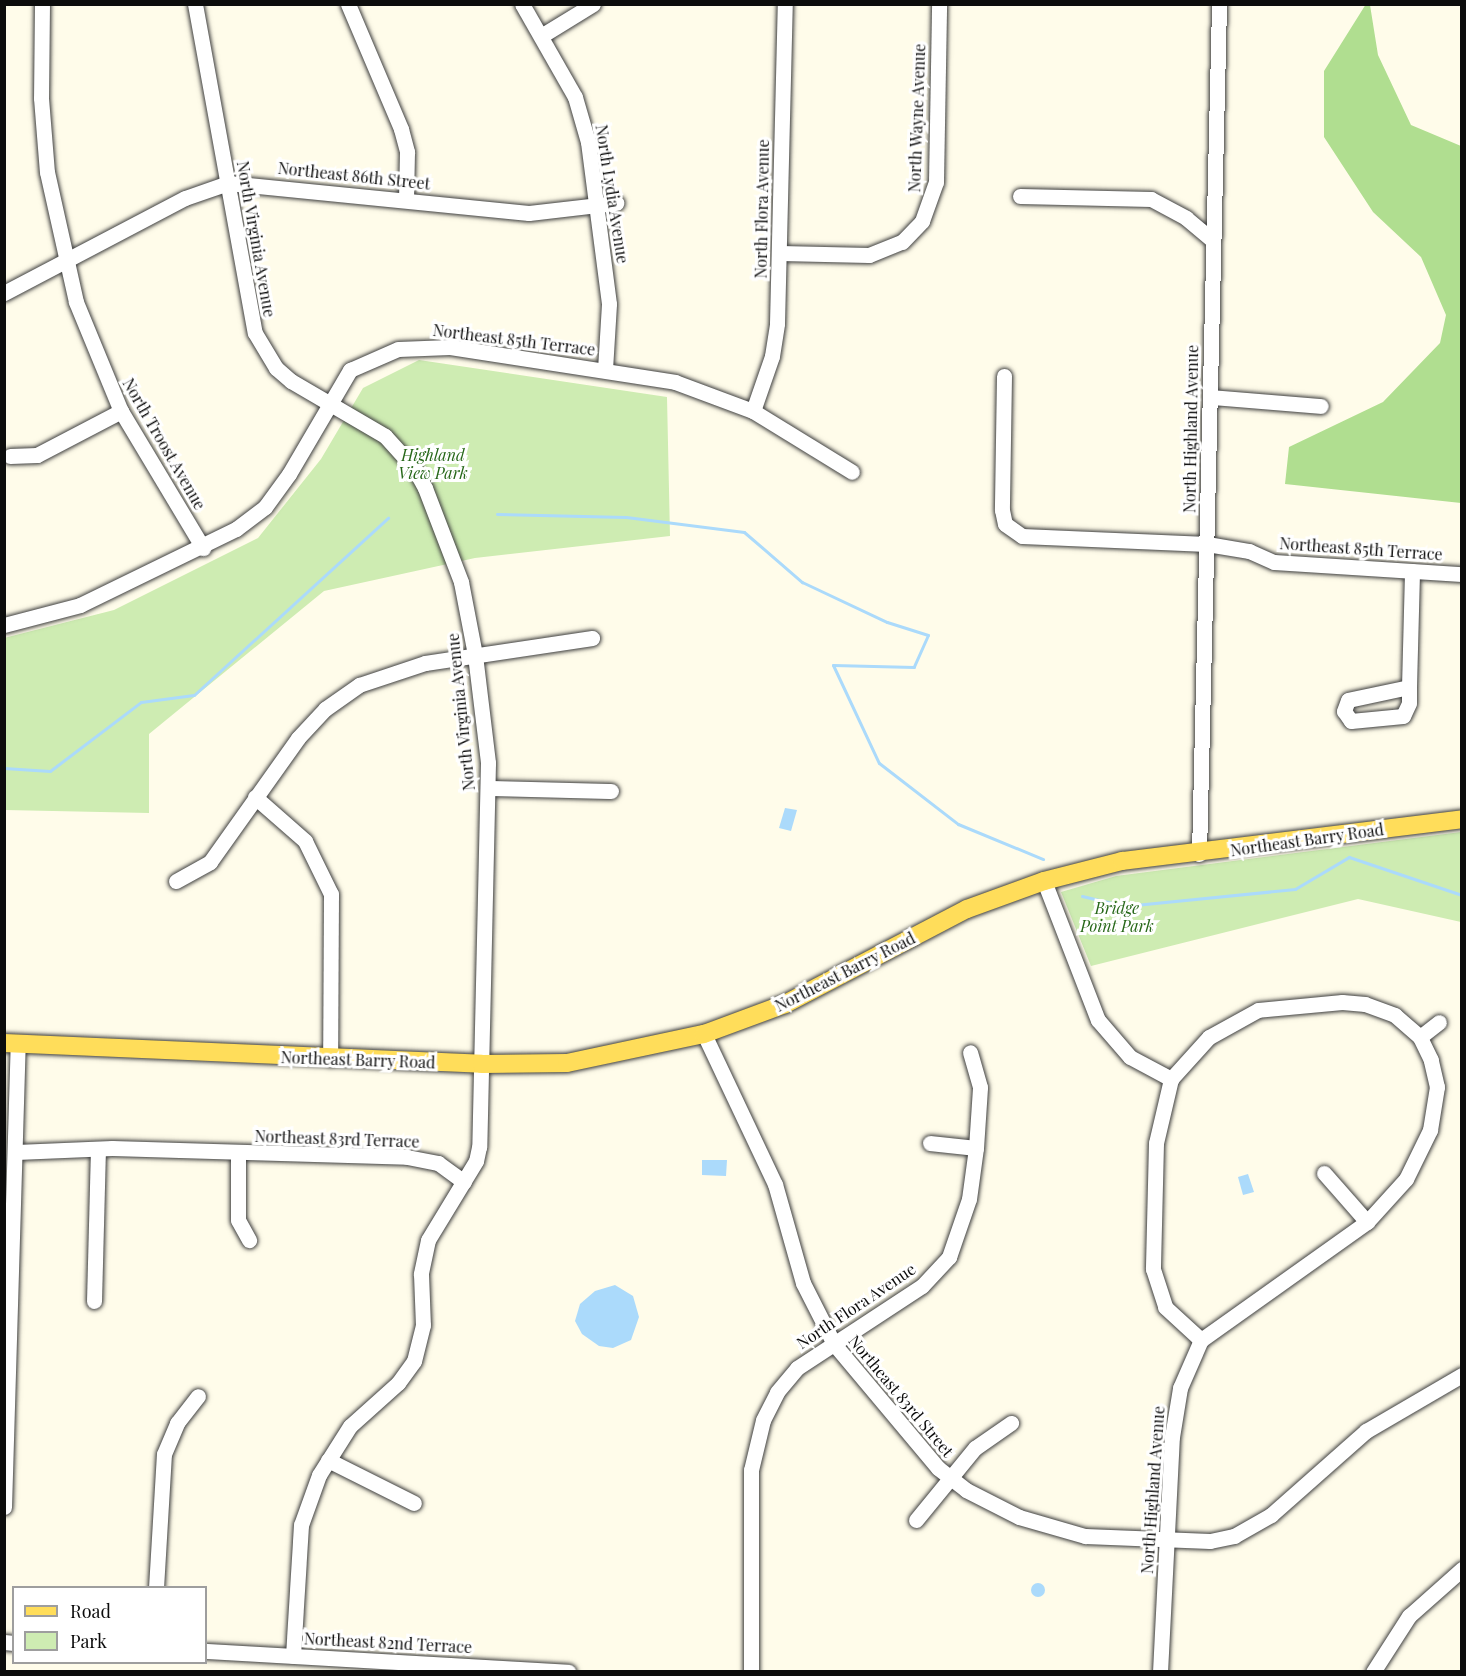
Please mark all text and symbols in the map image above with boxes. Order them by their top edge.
street label: North Wayne Avenue [905,43,929,193]
street label: North Lydia Avenue [591,123,633,265]
street label: North Flora Avenue [751,139,773,279]
street label: Northeast 86th Street [277,158,431,194]
street label: North Virginia Avenue [233,159,279,319]
street label: Northeast 85th Terrace [431,320,597,360]
street label: North Highland Avenue [1180,344,1202,514]
street label: North Troost Avenue [118,374,210,514]
park label: Highland View Park [398,445,468,483]
street label: Northeast 85th Terrace [1278,534,1444,564]
street label: North Virginia Avenue [443,632,479,792]
street label: Northeast Barry Road [1229,820,1385,860]
park label: Bridge Point Park [1080,898,1154,936]
street label: Northeast Barry Road [771,928,919,1016]
street label: Northeast Barry Road [280,1048,436,1072]
street label: Northeast 83rd Terrace [254,1127,420,1151]
street label: North Flora Avenue [793,1259,919,1353]
street label: Northeast 83rd Street [844,1331,958,1461]
street label: North Highland Avenue [1138,1405,1168,1575]
legend [12,1586,207,1664]
text: Road [70,1599,111,1623]
text: Park [70,1629,107,1653]
street label: Northeast 82nd Terrace [303,1629,473,1657]

